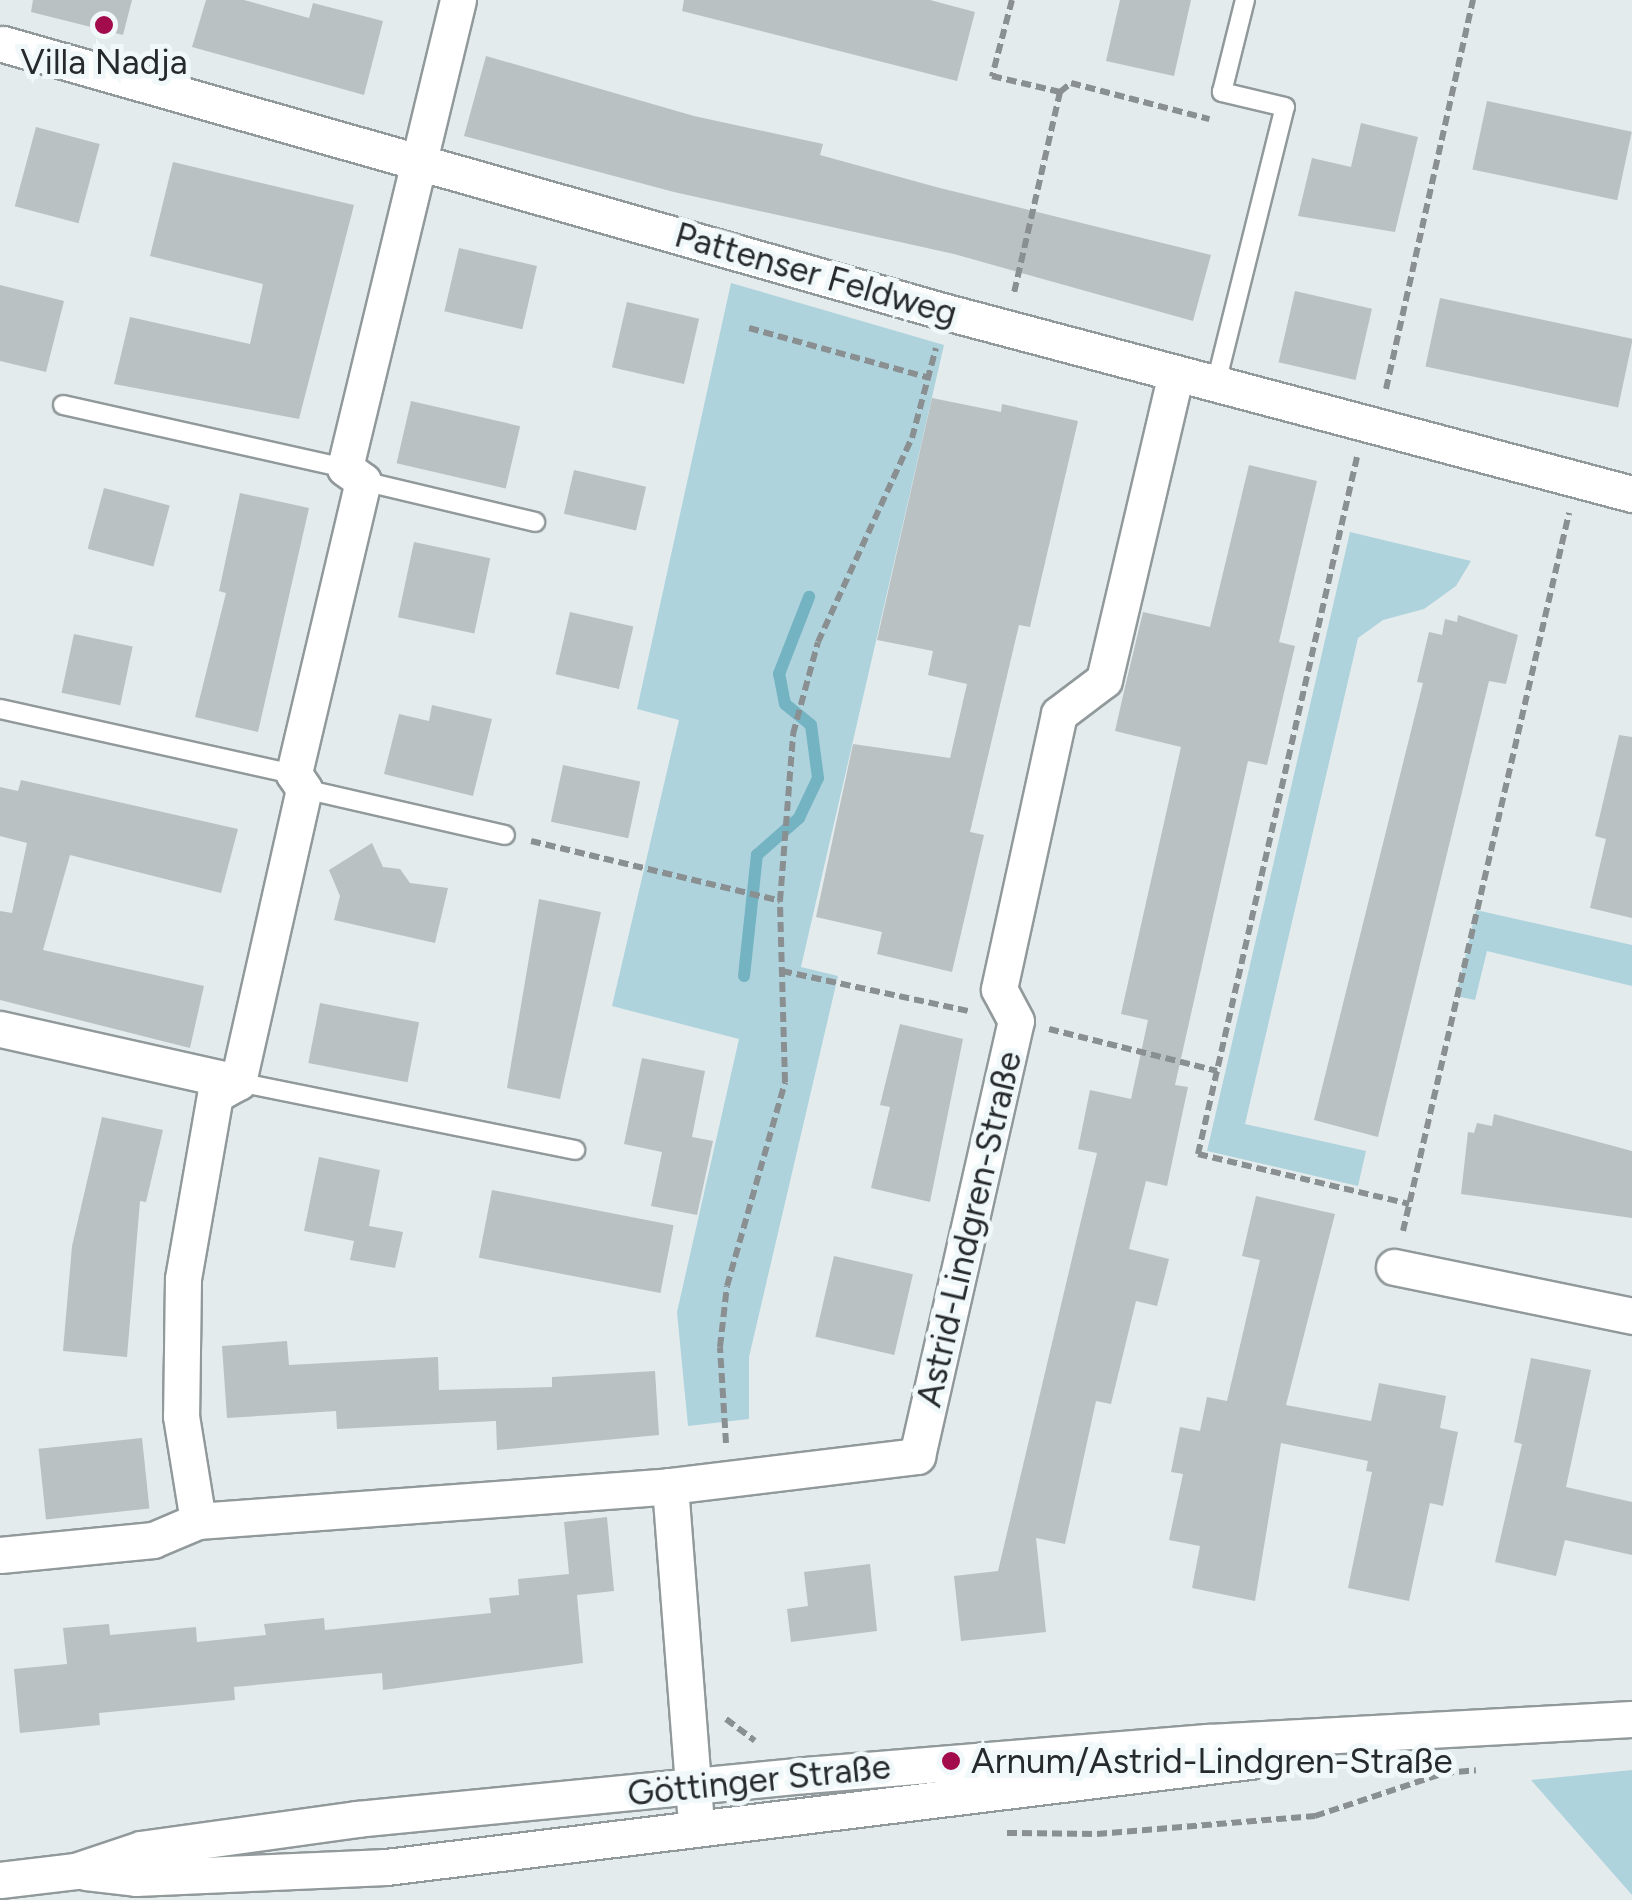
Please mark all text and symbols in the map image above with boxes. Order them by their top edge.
marker: Villa Nadja [93,14,115,36]
place label: Villa Nadja [21,41,187,83]
street label: Pattenser Feldweg [670,214,962,334]
street label: Astrid-Lindgren-Straße [908,1047,1030,1411]
place label: Arnum/Astrid-Lindgren-Straße [971,1740,1452,1782]
street label: Göttinger Straße [625,1745,893,1815]
marker: Arnum/Astrid-Lindgren-Straße [940,1750,962,1772]

